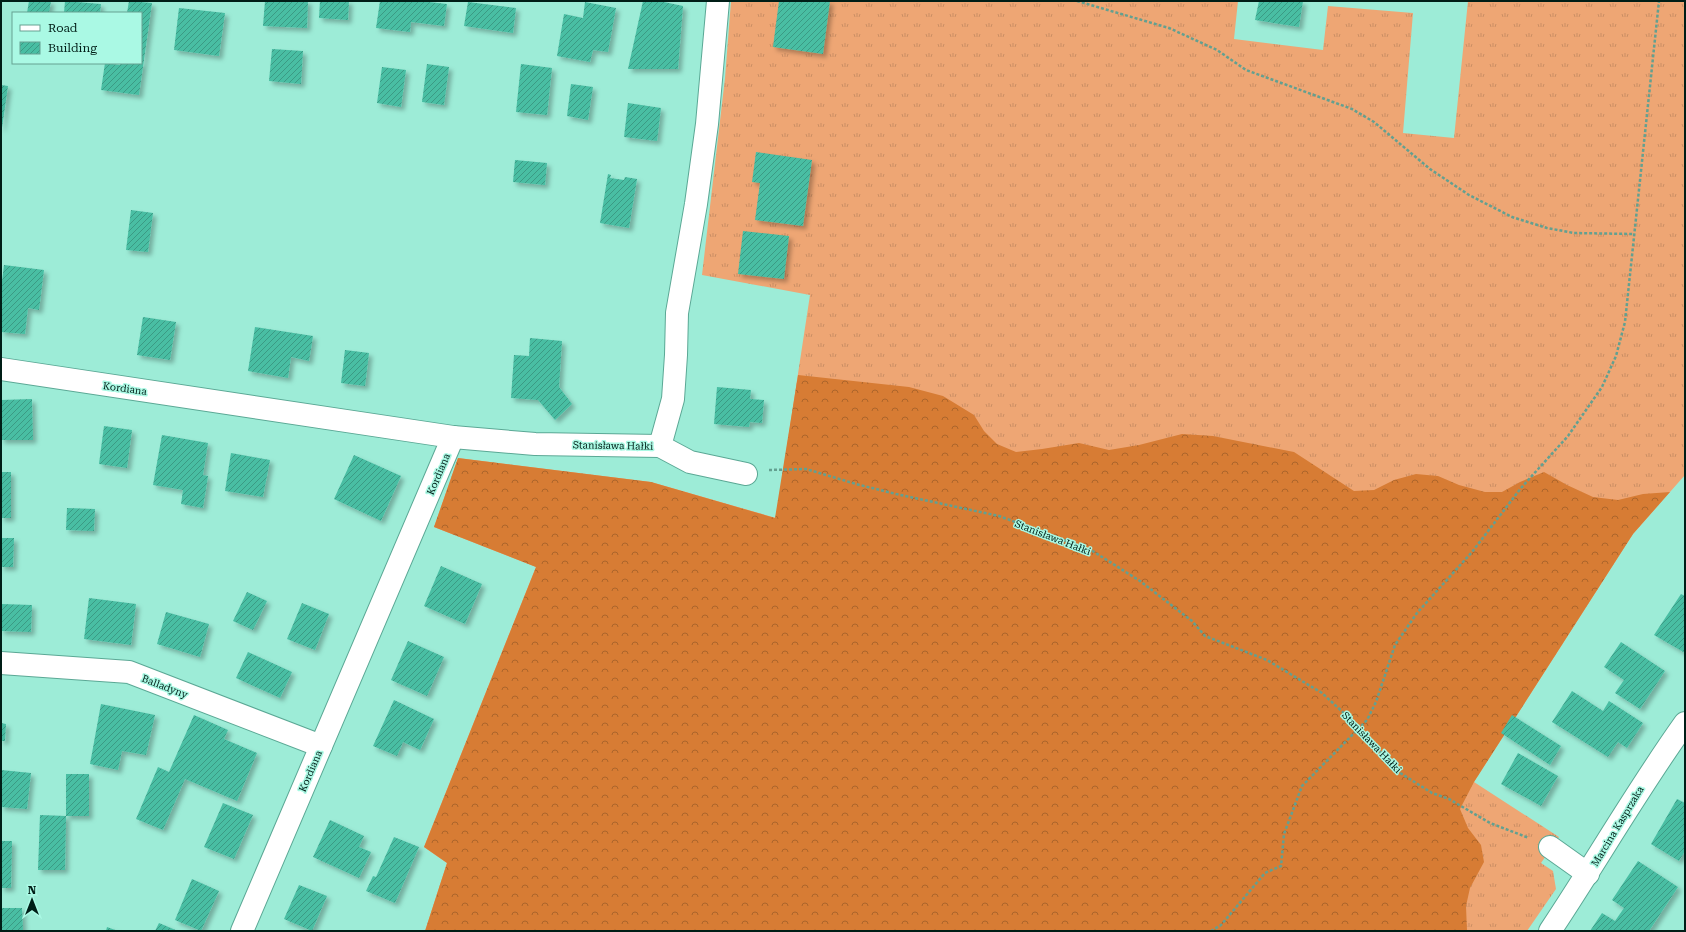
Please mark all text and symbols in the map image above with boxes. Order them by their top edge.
legend [12,12,142,64]
text: Road [48,21,78,35]
text: Building [48,41,97,55]
street label: Kordiana [102,380,148,397]
street label: Stanisława Hałki [573,439,653,452]
street label: Kordiana [425,451,452,497]
street label: Stanisława Hałki [1013,518,1092,557]
street label: Balladyny [140,673,189,700]
street label: Stanisława Hałki [1340,710,1404,775]
street label: Kordiana [297,748,324,794]
street label: Marcina Kasprzaka [1589,784,1646,868]
north arrow [12,880,52,920]
text: N [28,884,37,897]

